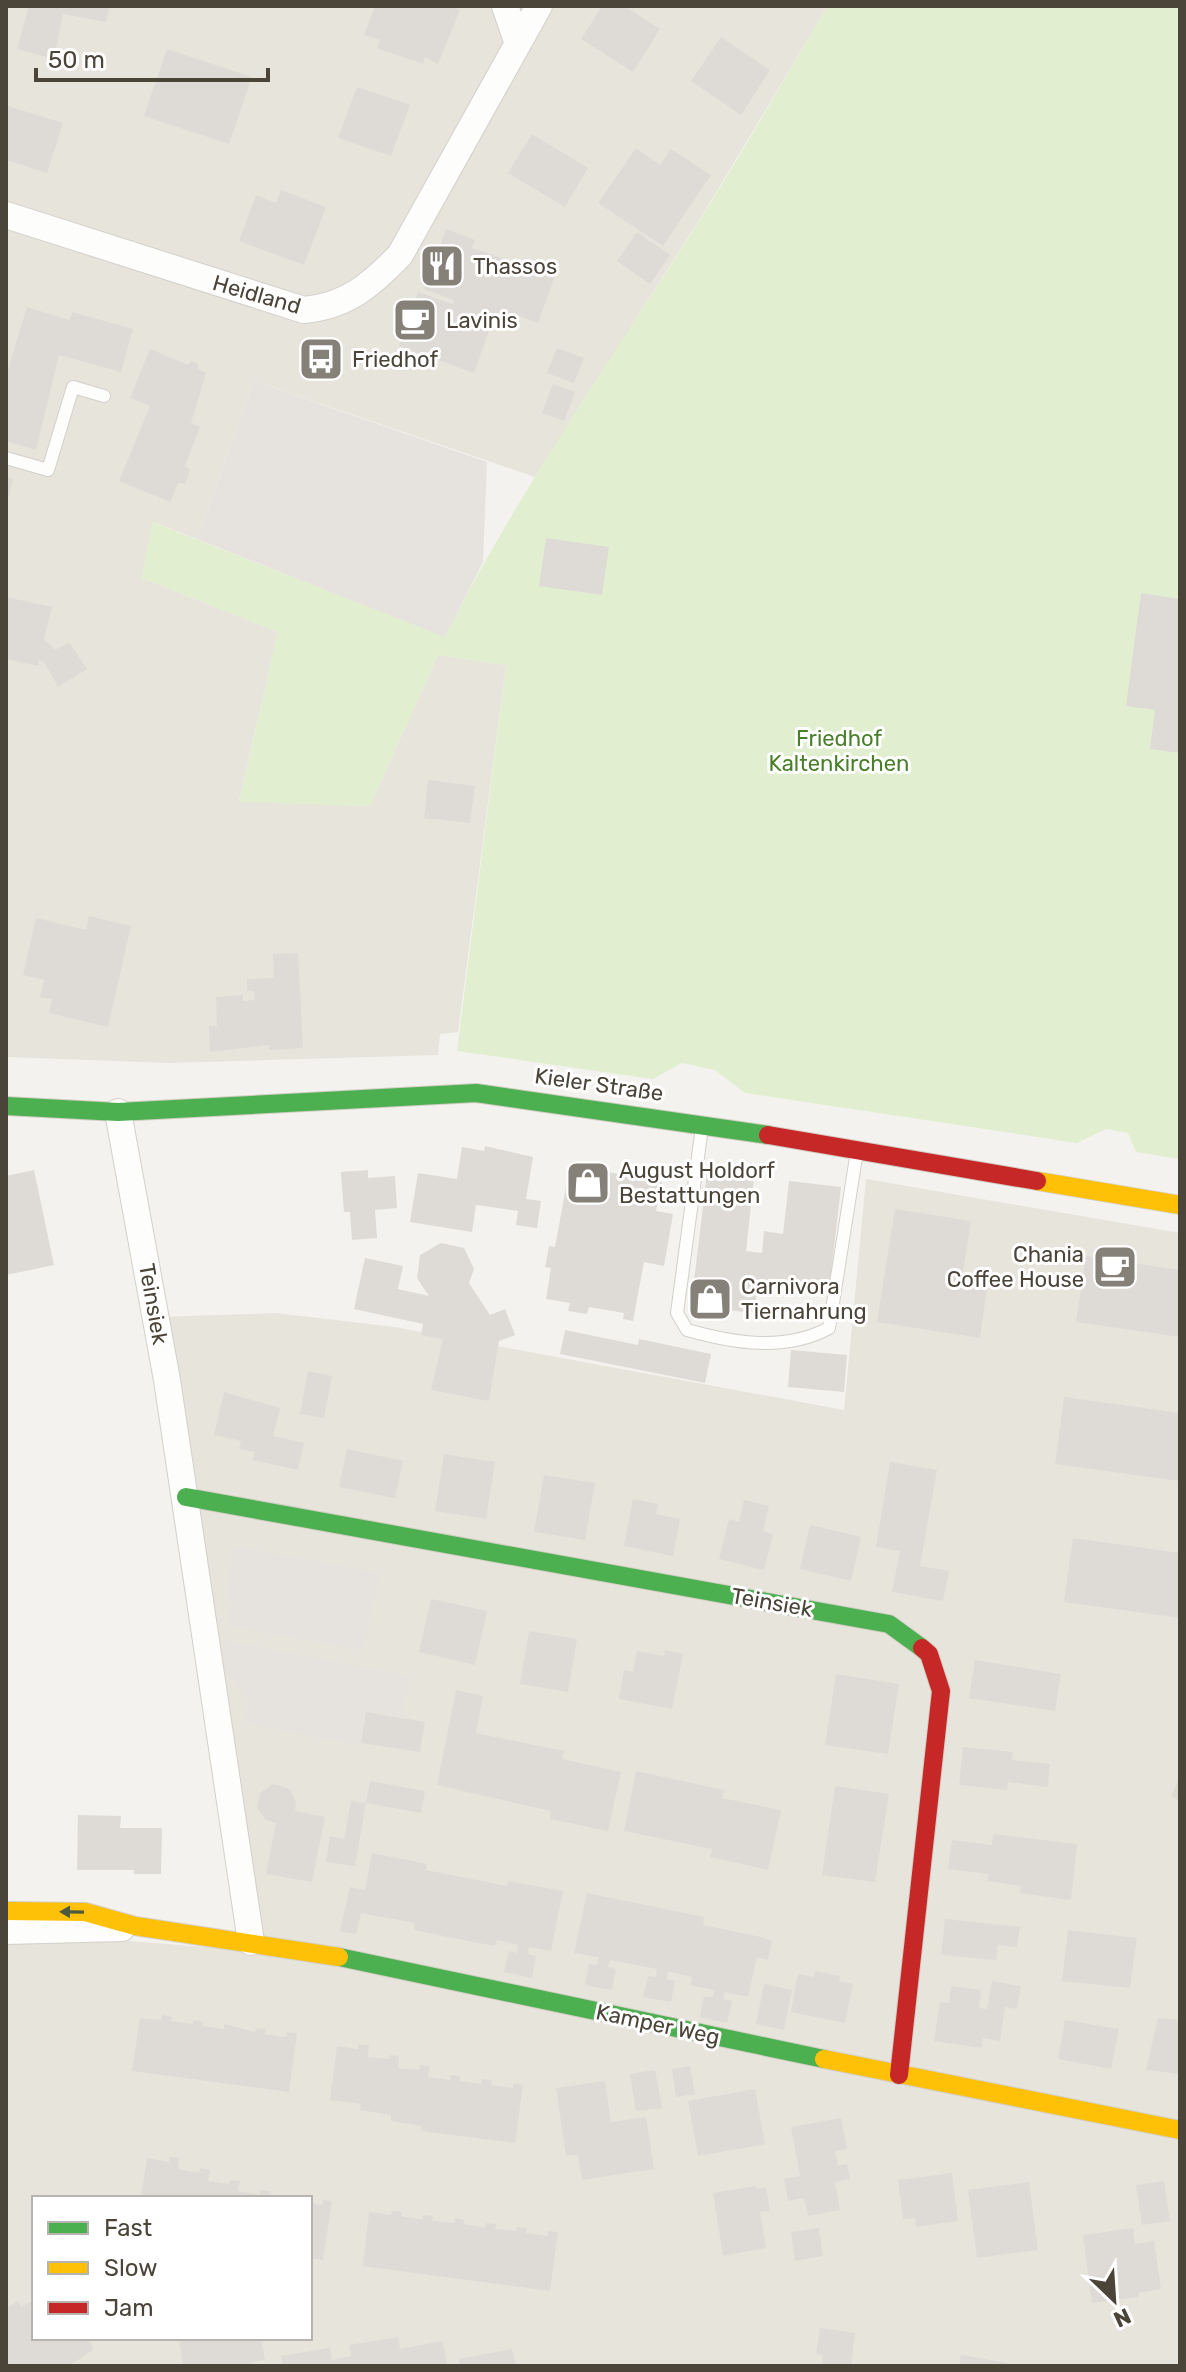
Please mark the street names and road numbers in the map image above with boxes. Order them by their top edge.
street label: Heidland [210,269,304,320]
street label: Kieler Straße [533,1062,665,1107]
street label: Teinsiek [133,1261,174,1347]
street label: Teinsiek [729,1582,815,1623]
street label: Kamper Weg [594,1998,722,2051]

